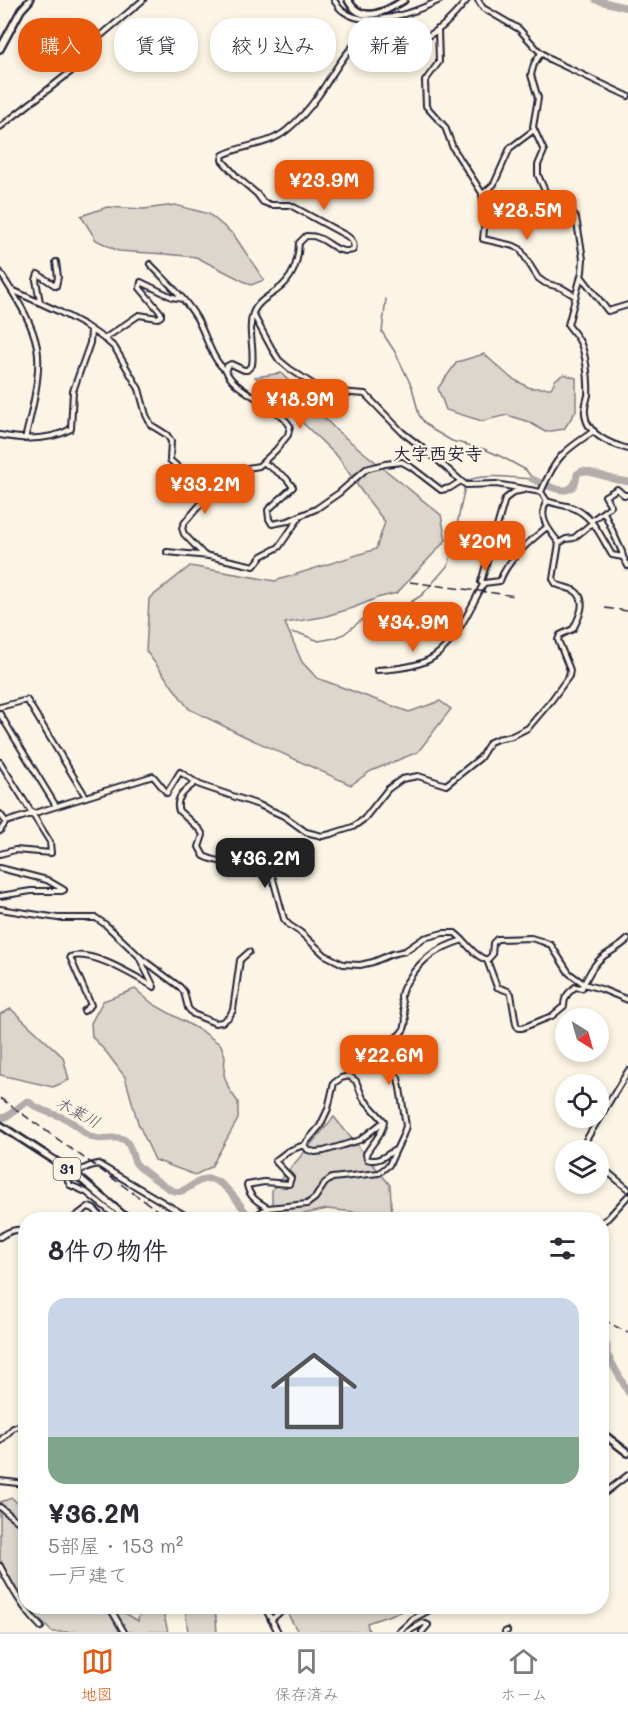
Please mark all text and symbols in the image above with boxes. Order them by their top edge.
chip: 購入 [18,18,102,72]
chip: 賃貸 [114,18,198,72]
chip: 絞り込み [210,18,336,72]
chip: 新着 [348,18,432,72]
pin: ¥23.9M [275,160,373,211]
text: ¥23.9M [289,166,359,192]
pin: ¥28.5M [478,190,576,241]
text: ¥28.5M [492,196,562,222]
pin: ¥18.9M [251,379,349,430]
text: ¥18.9M [266,385,334,411]
district label: 大字西安寺 [393,441,483,465]
pin: ¥33.2M [156,464,254,515]
text: ¥33.2M [170,470,240,496]
pin: ¥20M [449,521,521,572]
text: ¥20M [458,527,512,553]
pin: ¥34.9M [364,602,462,653]
text: ¥34.9M [377,608,449,634]
pin: ¥36.2M [216,838,314,889]
text: ¥36.2M [230,844,300,870]
north arrow [555,1008,609,1062]
map controls [555,1008,609,1194]
pin: ¥22.6M [340,1035,438,1086]
text: ¥22.6M [354,1041,424,1067]
button: locate [555,1074,609,1128]
water label: 木葉川 [52,1091,104,1132]
button: layers [555,1140,609,1194]
road number: 31 [54,1158,80,1180]
icon: filters [546,1232,579,1265]
text: 8件の物件 [48,1233,168,1267]
icon: home [260,1337,368,1445]
text: ¥36.2M [48,1496,140,1530]
text: 5部屋 · 153 m² [48,1532,183,1558]
text: 一戸建て [48,1561,128,1587]
tab: 地図 [81,1645,114,1705]
tab: 保存済み [275,1645,339,1705]
tab: ホーム [500,1645,547,1705]

